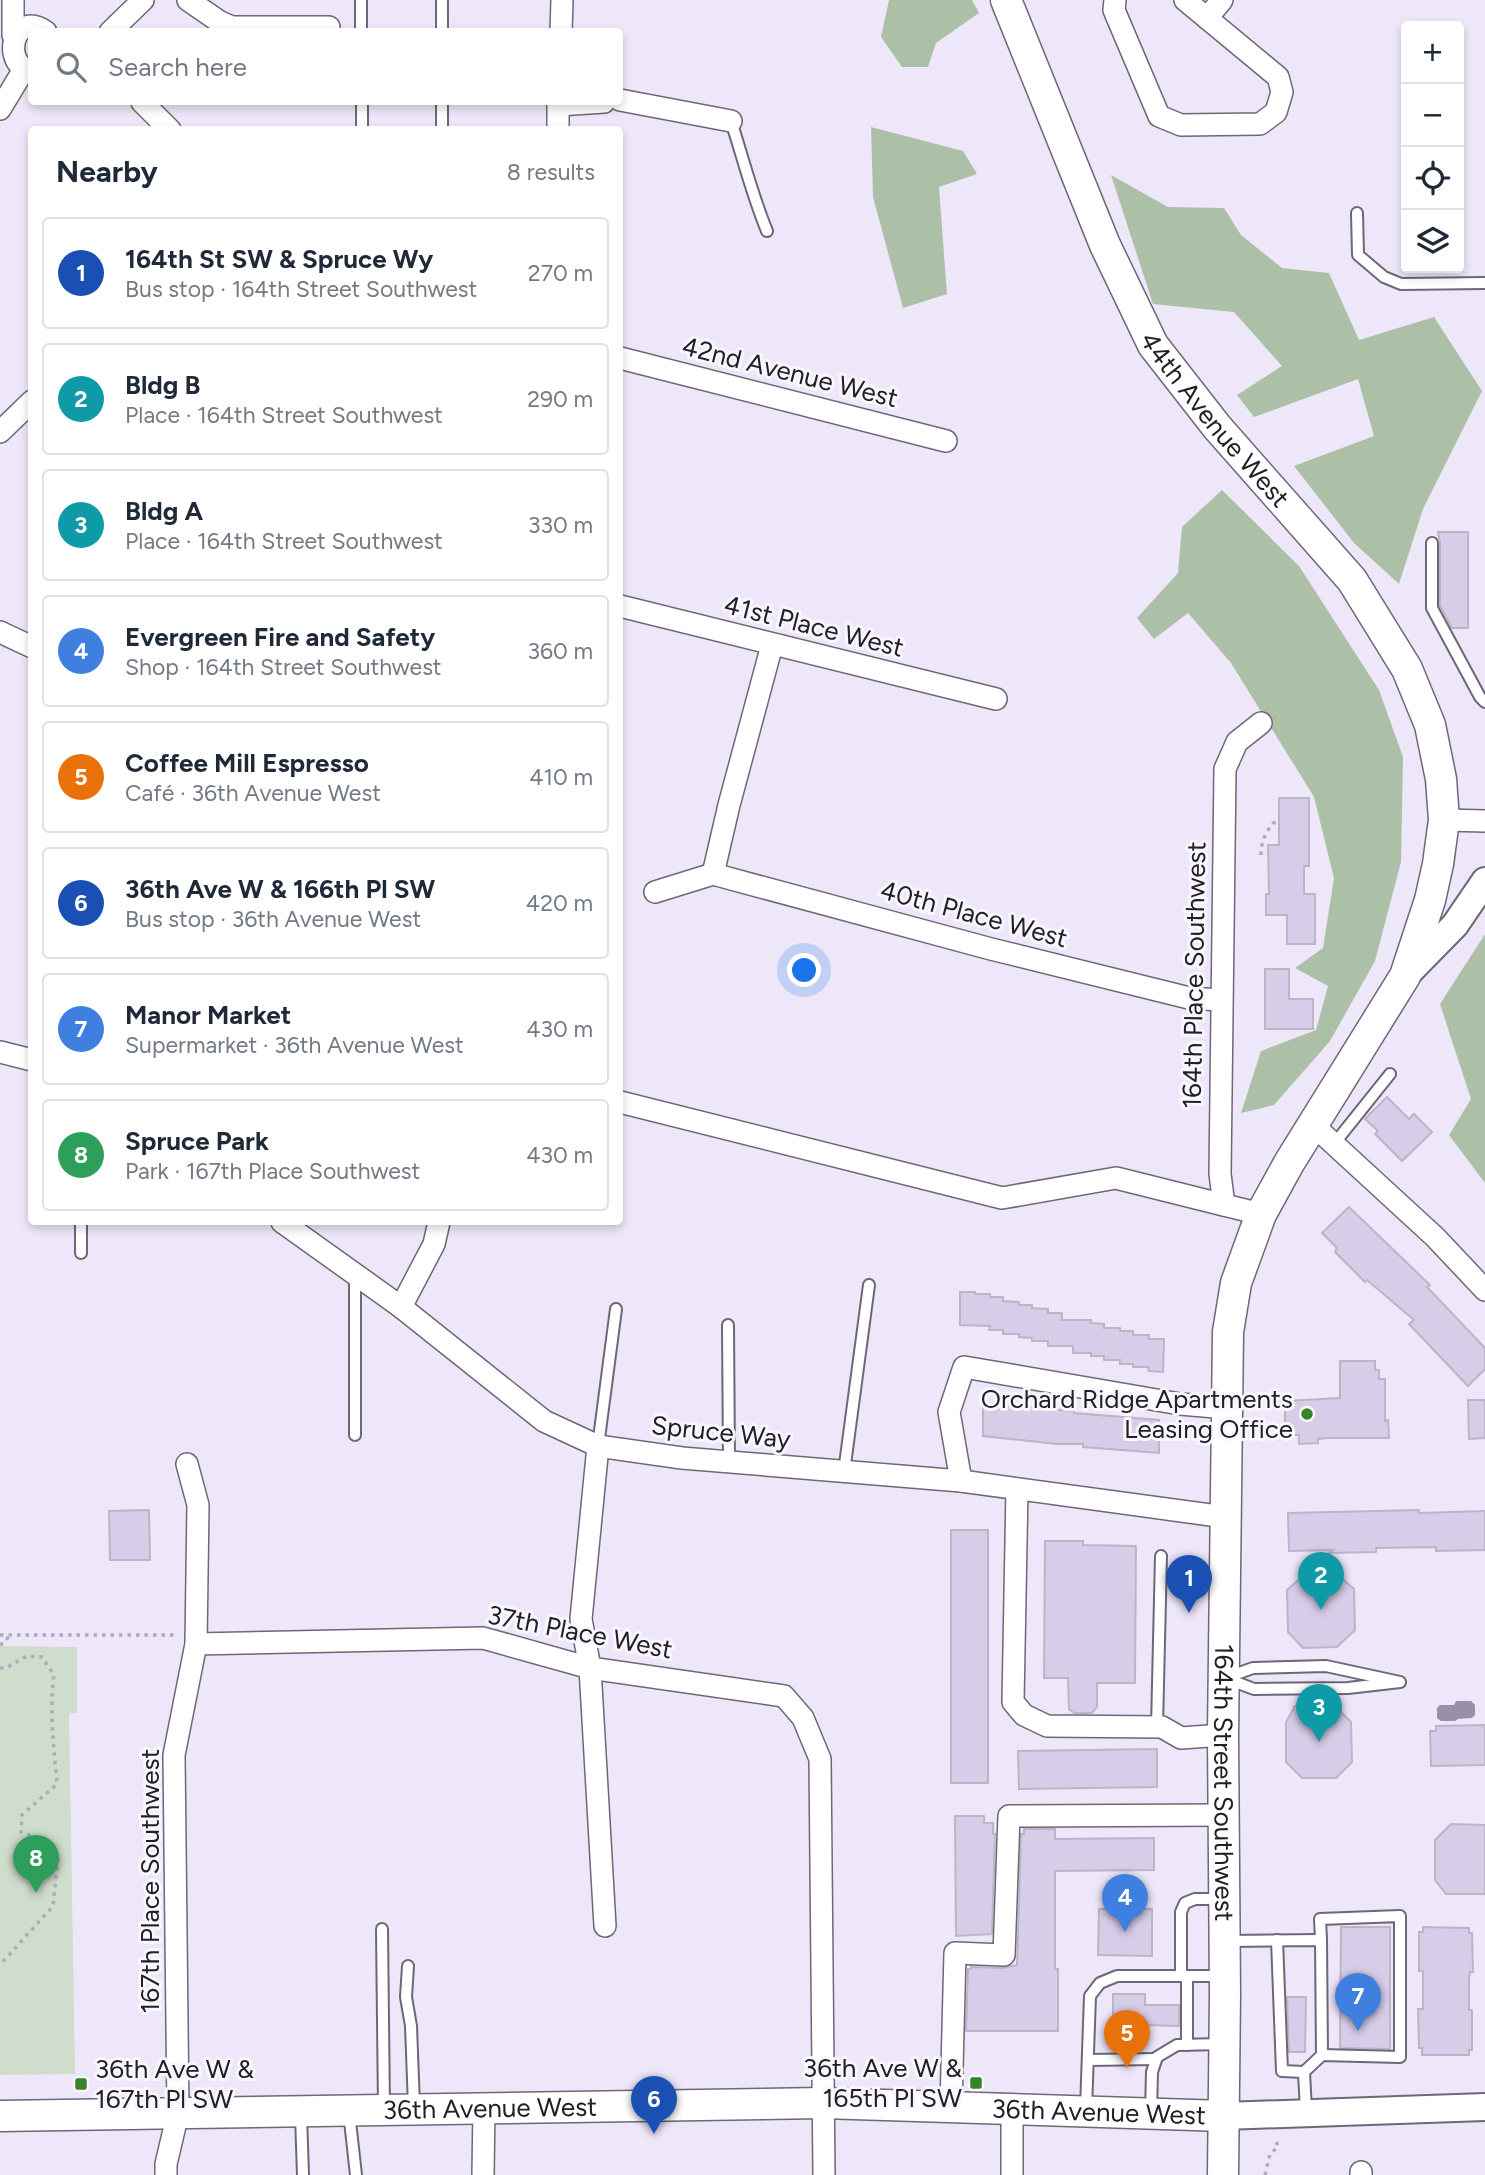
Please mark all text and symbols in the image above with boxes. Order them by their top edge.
map controls [1401,21,1464,273]
button: + [1401,21,1464,84]
search box [28,28,623,105]
icon: search [52,48,90,86]
text: Search here [108,51,247,83]
button: − [1401,84,1464,147]
button: locate [1401,147,1464,210]
text: Nearby [56,153,158,190]
text: 8 results [507,158,595,186]
button: layers [1401,210,1464,273]
text: 164th St SW & Spruce Wy [125,243,433,275]
text: 1 [76,259,86,287]
text: 270 m [528,259,593,287]
text: Bus stop · 164th Street Southwest [125,275,477,303]
street label: 44th Avenue West [1133,327,1296,514]
street label: 42nd Avenue West [679,330,901,414]
text: Bldg B [125,369,201,401]
text: 2 [74,385,88,413]
text: 290 m [527,385,593,413]
text: Place · 164th Street Southwest [125,401,443,429]
text: Bldg A [125,495,203,527]
text: 3 [75,511,87,539]
text: 330 m [528,511,593,539]
text: Place · 164th Street Southwest [125,527,443,555]
street label: 41st Place West [721,588,907,664]
text: Evergreen Fire and Safety [125,621,435,653]
text: 4 [74,637,88,665]
text: 360 m [527,637,593,665]
text: Shop · 164th Street Southwest [125,653,442,681]
text: Coffee Mill Espresso [125,747,369,779]
text: 5 [74,763,88,791]
text: 410 m [529,763,593,791]
text: Café · 36th Avenue West [125,779,381,807]
street label: 164th Place Southwest [1176,841,1212,1109]
text: 36th Ave W & 166th Pl SW [125,873,435,905]
street label: 40th Place West [877,874,1071,954]
text: 6 [74,889,88,917]
text: 420 m [526,889,593,917]
text: Bus stop · 36th Avenue West [125,905,421,933]
your location [787,953,821,987]
text: Manor Market [125,999,291,1031]
text: 7 [75,1015,87,1043]
text: 430 m [526,1015,593,1043]
text: Supermarket · 36th Avenue West [125,1031,464,1059]
text: Spruce Park [125,1125,269,1157]
text: 8 [74,1141,88,1169]
text: 430 m [526,1141,593,1169]
text: Park · 167th Place Southwest [125,1157,420,1185]
place label: Orchard Ridge Apartments Leasing Office [981,1383,1293,1445]
marker: Orchard Ridge Apartments Leasing Office [1299,1406,1315,1422]
street label: Spruce Way [650,1409,793,1455]
pin: 2 [1298,1552,1344,1610]
pin: 1 [1166,1555,1212,1613]
street label: 37th Place West [485,1598,675,1666]
street label: 164th Street Southwest [1207,1644,1240,1922]
pin: 3 [1296,1684,1342,1742]
street label: 167th Place Southwest [134,1748,166,2013]
pin: 8 [13,1835,59,1893]
pin: 4 [1102,1874,1148,1932]
pin: 7 [1335,1973,1381,2031]
pin: 5 [1104,2010,1150,2068]
place label: 36th Ave W & 165th Pl SW [803,2052,962,2114]
place label: 36th Ave W & 167th Pl SW [95,2053,254,2115]
marker: 36th Ave W & 165th Pl SW [968,2075,984,2091]
marker: 36th Ave W & 167th Pl SW [73,2076,89,2092]
pin: 6 [631,2076,677,2134]
street label: 36th Avenue West [383,2091,597,2126]
street label: 36th Avenue West [991,2092,1206,2131]

